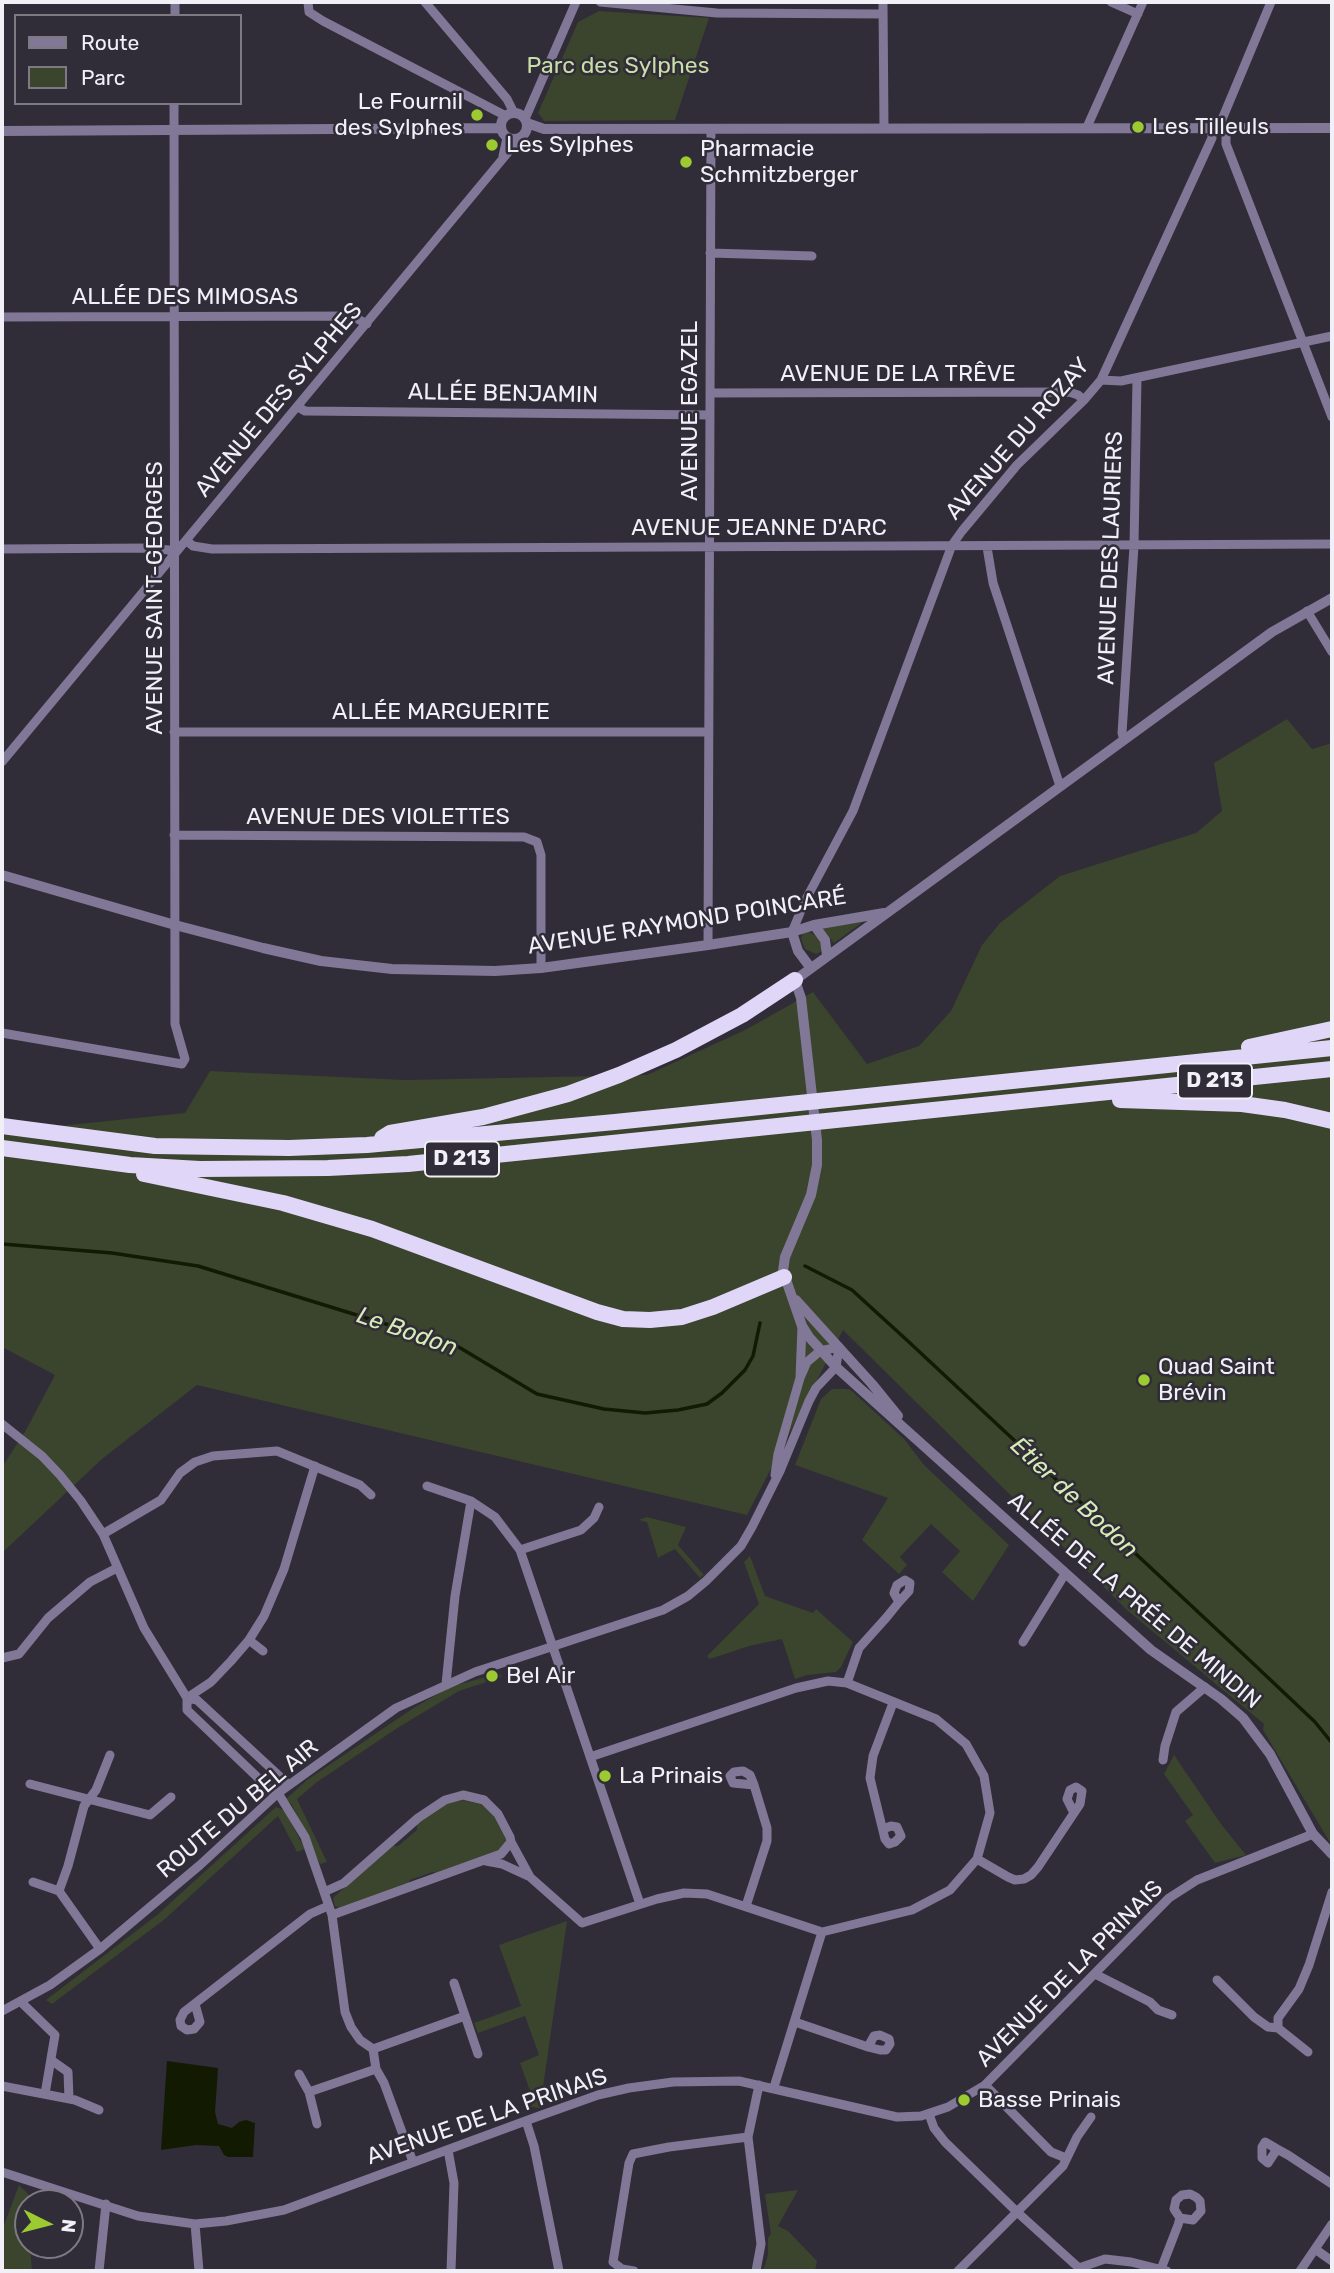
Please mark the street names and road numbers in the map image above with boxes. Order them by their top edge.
street label: ALLÉE DES MIMOSAS [72,283,298,311]
street label: AVENUE DES SYLPHES [189,297,369,503]
street label: AVENUE EGAZEL [676,321,704,501]
street label: AVENUE DU ROZAY [940,352,1096,526]
street label: AVENUE DE LA TRÊVE [780,360,1016,388]
street label: ALLÉE BENJAMIN [408,379,598,409]
street label: AVENUE DES LAURIERS [1093,431,1129,685]
street label: AVENUE SAINT-GEORGES [141,461,169,735]
street label: AVENUE JEANNE D'ARC [631,514,887,542]
street label: ALLÉE MARGUERITE [332,698,550,726]
street label: AVENUE DES VIOLETTES [246,803,510,831]
street label: AVENUE RAYMOND POINCARÉ [526,883,848,961]
road number: D 213 [1178,1064,1252,1098]
road number: D 213 [425,1142,499,1176]
street label: ALLÉE DE LA PRÉE DE MINDIN [1002,1487,1266,1715]
street label: ROUTE DU BEL AIR [152,1734,324,1884]
street label: AVENUE DE LA PRINAIS [971,1875,1169,2073]
street label: AVENUE DE LA PRINAIS [363,2063,611,2171]

